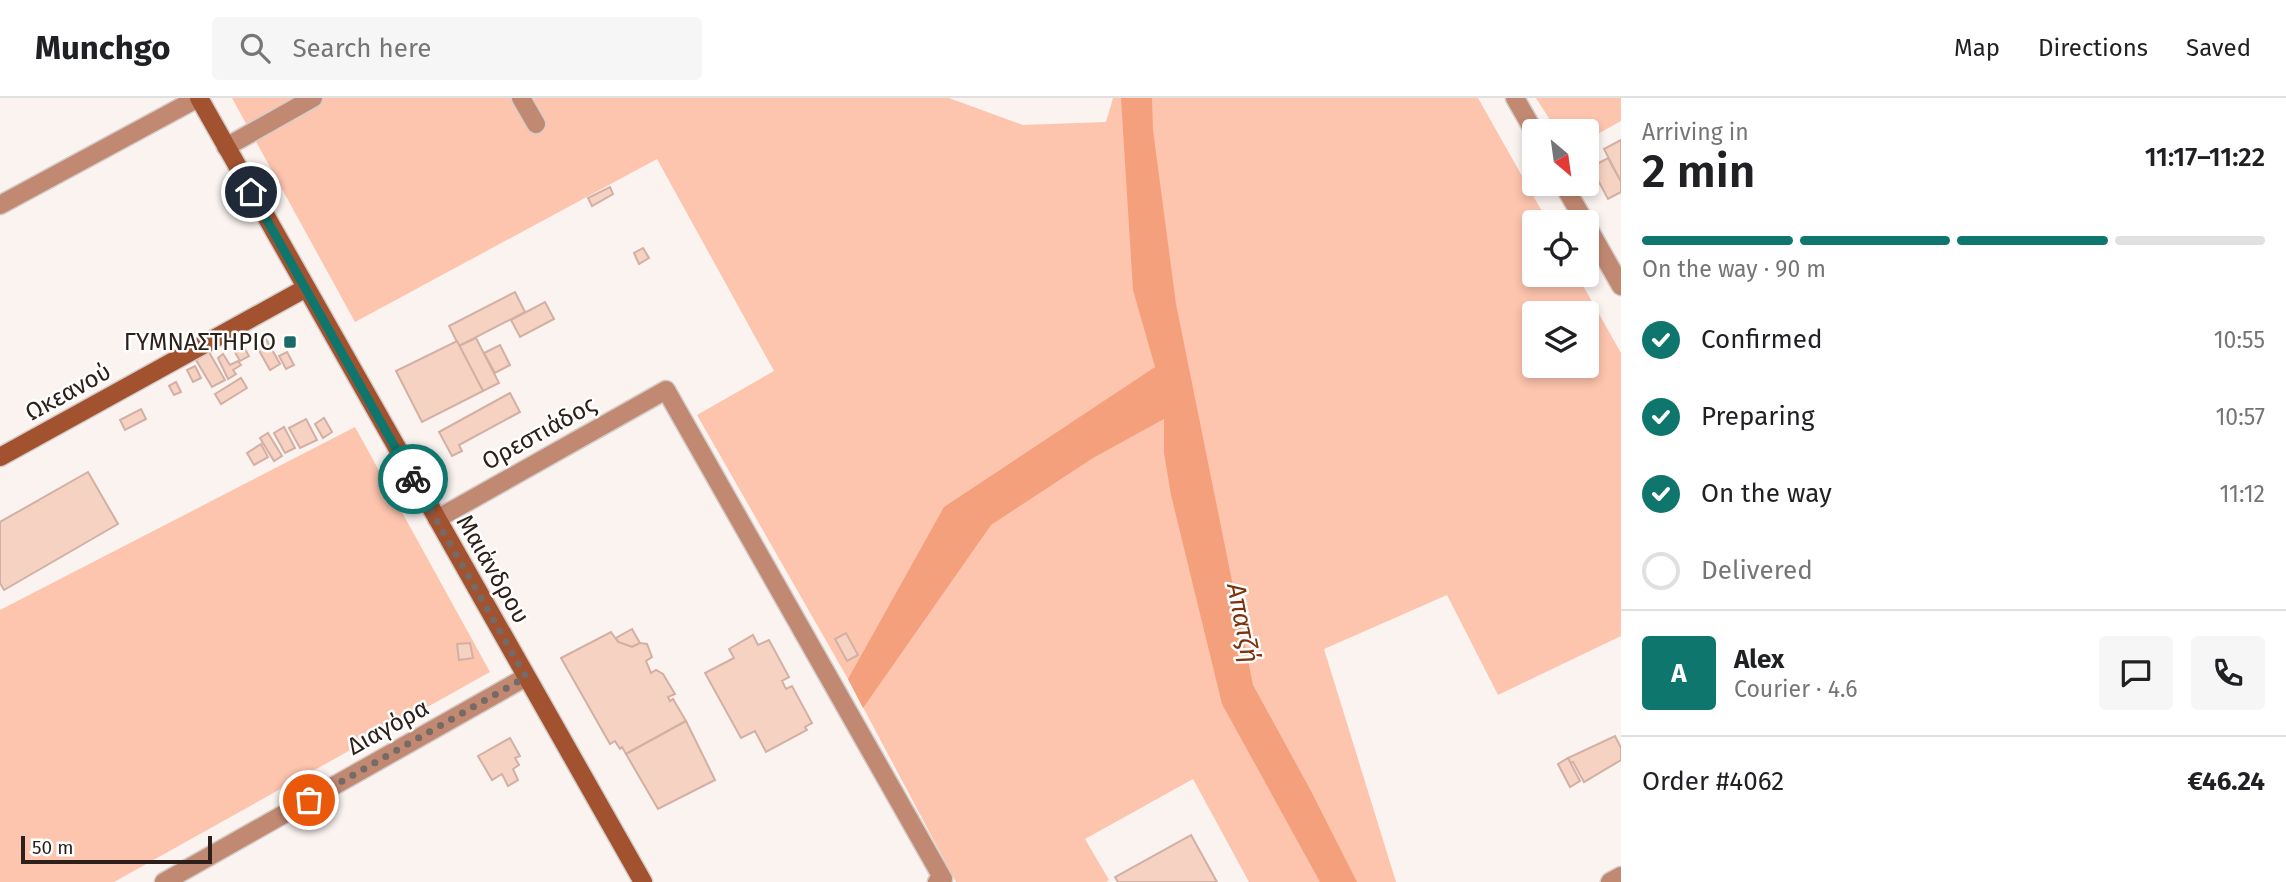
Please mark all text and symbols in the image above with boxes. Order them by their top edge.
search box [212,17,702,80]
text: Munchgo [35,28,170,68]
icon: search [236,29,274,67]
text: Search here [292,33,431,64]
text: Map [1954,34,2000,62]
text: Directions [2038,34,2148,62]
text: Saved [2186,34,2251,62]
text: Arriving in [1642,118,1749,146]
north arrow [1522,119,1600,196]
map controls [1522,119,1599,378]
text: 11:17–11:22 [2145,142,2265,173]
text: 2 min [1642,144,1755,199]
pin [221,162,281,222]
icon: home [232,173,270,211]
button: locate [1522,210,1599,287]
text: On the way · 90 m [1642,255,1826,283]
button: layers [1522,301,1599,378]
icon: check [1642,321,1680,359]
text: Confirmed [1701,324,1822,355]
text: 10:55 [2214,326,2265,354]
place label: ΓΥΜΝΑΣΤΗΡΙΟ [124,328,276,356]
marker: ΓΥΜΝΑΣΤΗΡΙΟ [282,334,298,350]
street label: Ωκεανού [20,357,116,427]
street label: Ορεστιάδος [477,390,601,476]
icon: check [1642,398,1680,436]
text: Preparing [1701,401,1814,432]
text: 10:57 [2215,403,2265,431]
courier [378,444,448,514]
icon: bike [394,460,432,498]
icon: check [1642,475,1680,513]
text: On the way [1701,478,1832,509]
text: 11:12 [2219,480,2265,508]
street label: Μαιάνδρου [451,510,535,628]
text: Delivered [1701,555,1813,586]
water label: Απατζή [1220,580,1266,666]
button: chat [2099,636,2173,710]
button: phone [2191,636,2265,710]
text: Alex [1734,644,1784,675]
text: A [1671,658,1687,689]
text: Courier · 4.6 [1734,675,1858,703]
street label: Διαγόρα [342,693,434,761]
text: Order #4062 [1642,766,1784,797]
text: €46.24 [2187,766,2265,797]
pin [279,770,339,830]
icon: bag [290,781,328,819]
scale bar [21,833,212,865]
text: 50 m [32,836,73,859]

